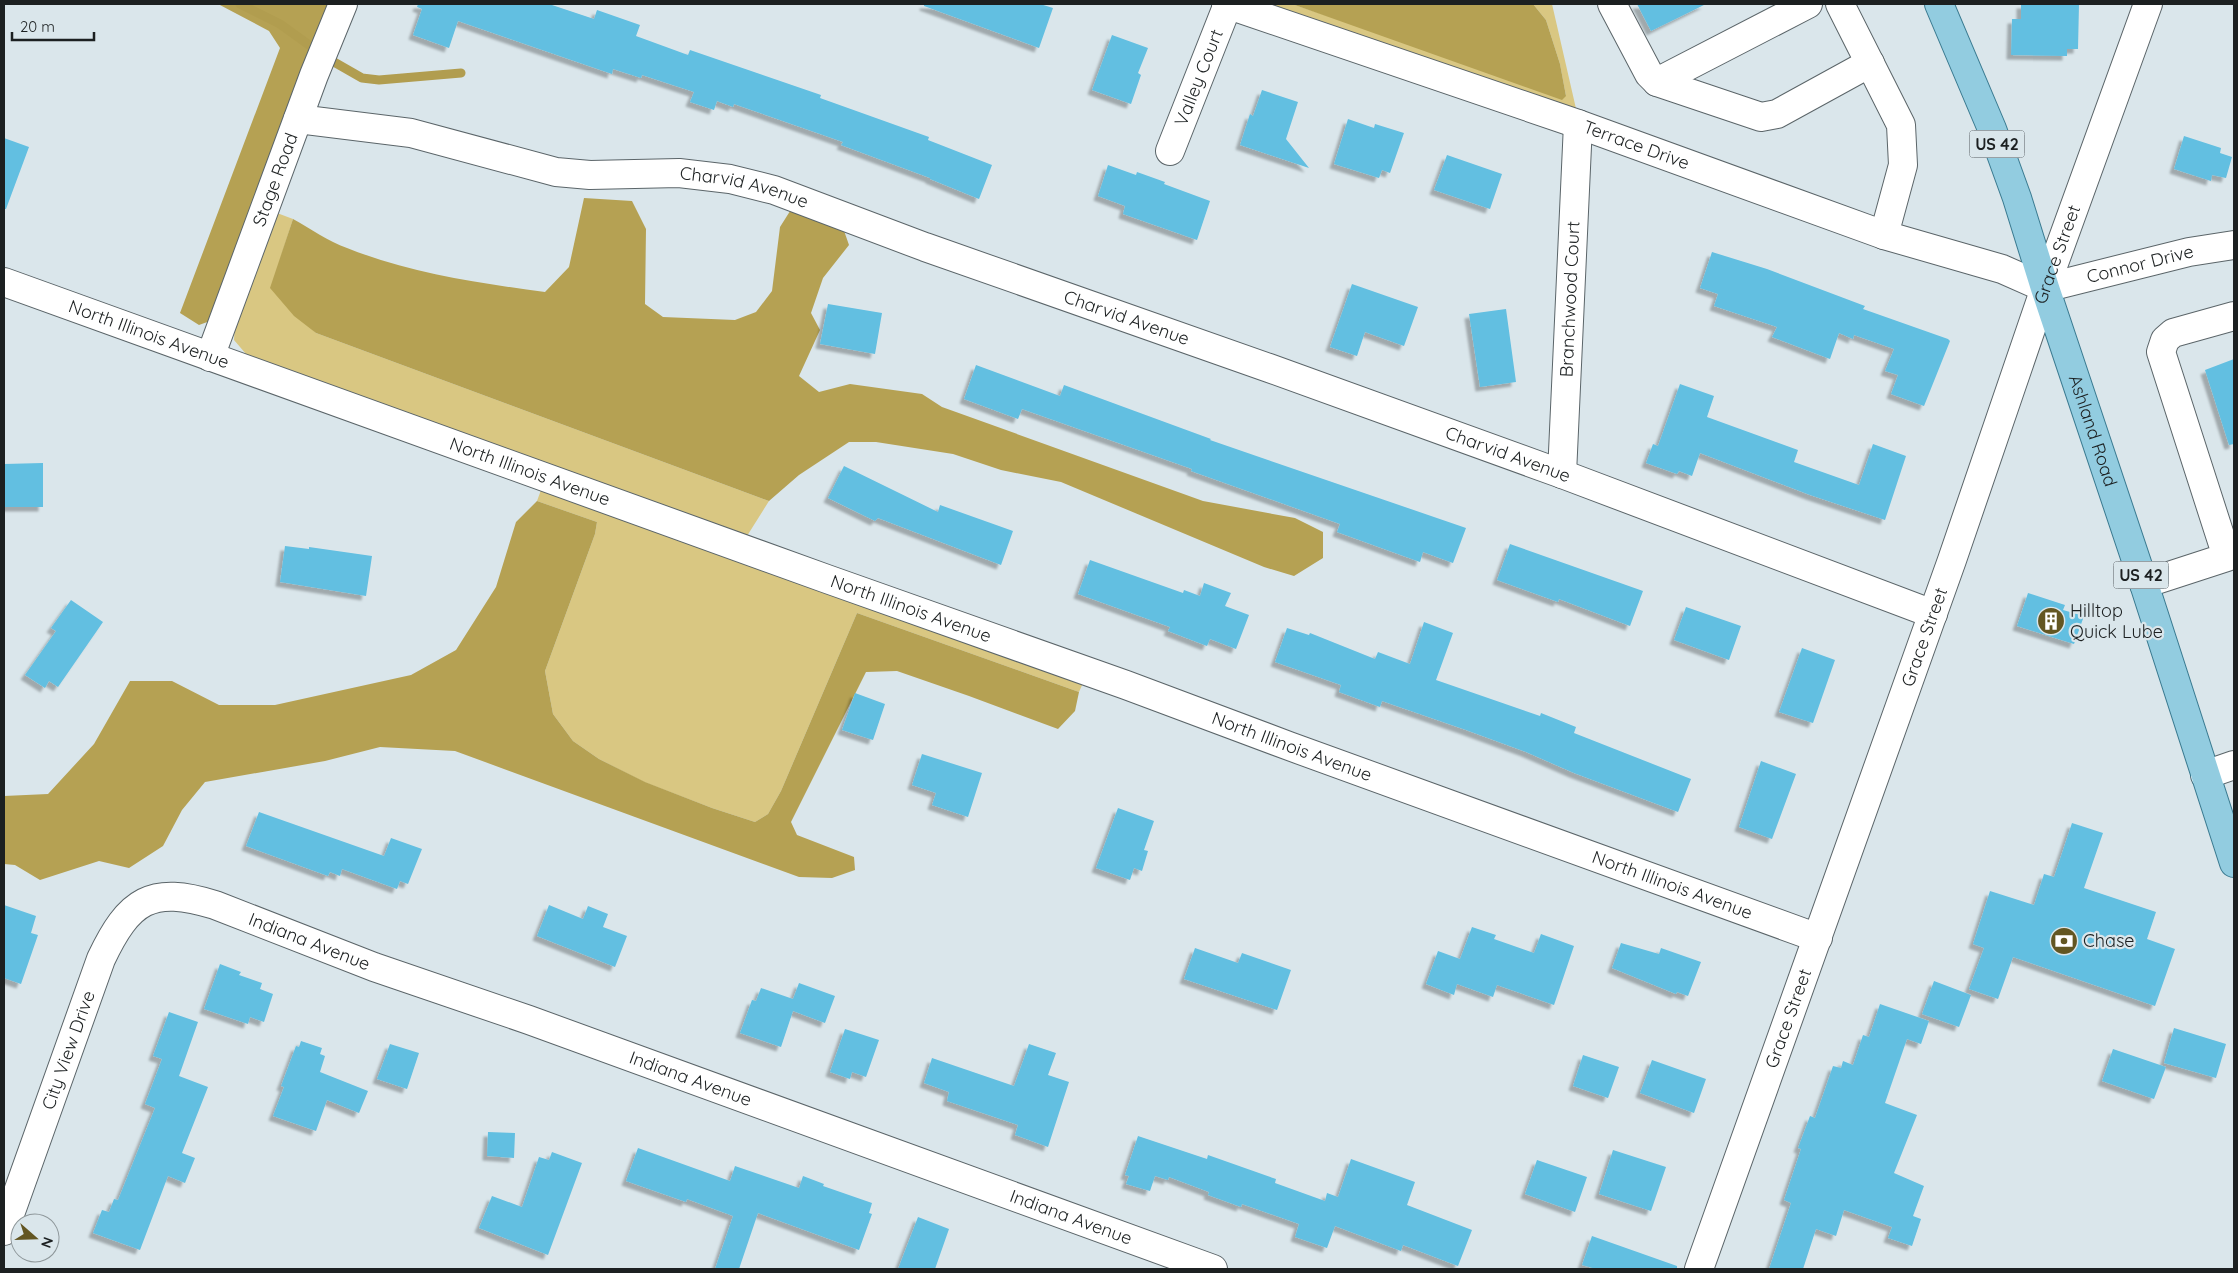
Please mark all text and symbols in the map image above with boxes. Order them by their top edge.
scale bar [12,10,95,42]
text: 20 m [20,17,55,36]
street label: Valley Court [1169,26,1228,129]
street label: Terrace Drive [1580,115,1693,174]
street label: Stage Road [247,130,303,229]
road number: US 42 [1970,130,2024,158]
street label: Charvid Avenue [679,161,812,213]
street label: Grace Street [2028,202,2085,307]
street label: Branchwood Court [1554,221,1585,378]
street label: Connor Drive [2084,239,2196,288]
street label: Charvid Avenue [1061,285,1193,350]
street label: North Illinois Avenue [66,294,232,373]
street label: Ashland Road [2064,372,2123,489]
street label: Charvid Avenue [1442,421,1574,487]
street label: North Illinois Avenue [447,432,613,511]
road number: US 42 [2114,562,2168,588]
street label: North Illinois Avenue [828,569,995,647]
street label: Grace Street [1896,584,1952,690]
place label: Hilltop Quick Lube [2070,599,2163,643]
building icon: Hilltop Quick Lube [2036,606,2066,636]
street label: North Illinois Avenue [1209,706,1375,786]
street label: North Illinois Avenue [1589,845,1756,924]
street label: Indiana Avenue [246,907,374,975]
bank icon: Chase [2049,926,2079,956]
place label: Chase [2083,929,2135,952]
street label: Grace Street [1760,966,1816,1071]
street label: City View Drive [36,987,100,1113]
street label: Indiana Avenue [626,1046,755,1111]
street label: Indiana Avenue [1007,1184,1135,1250]
north arrow [10,1213,60,1263]
text: N [37,1235,57,1250]

